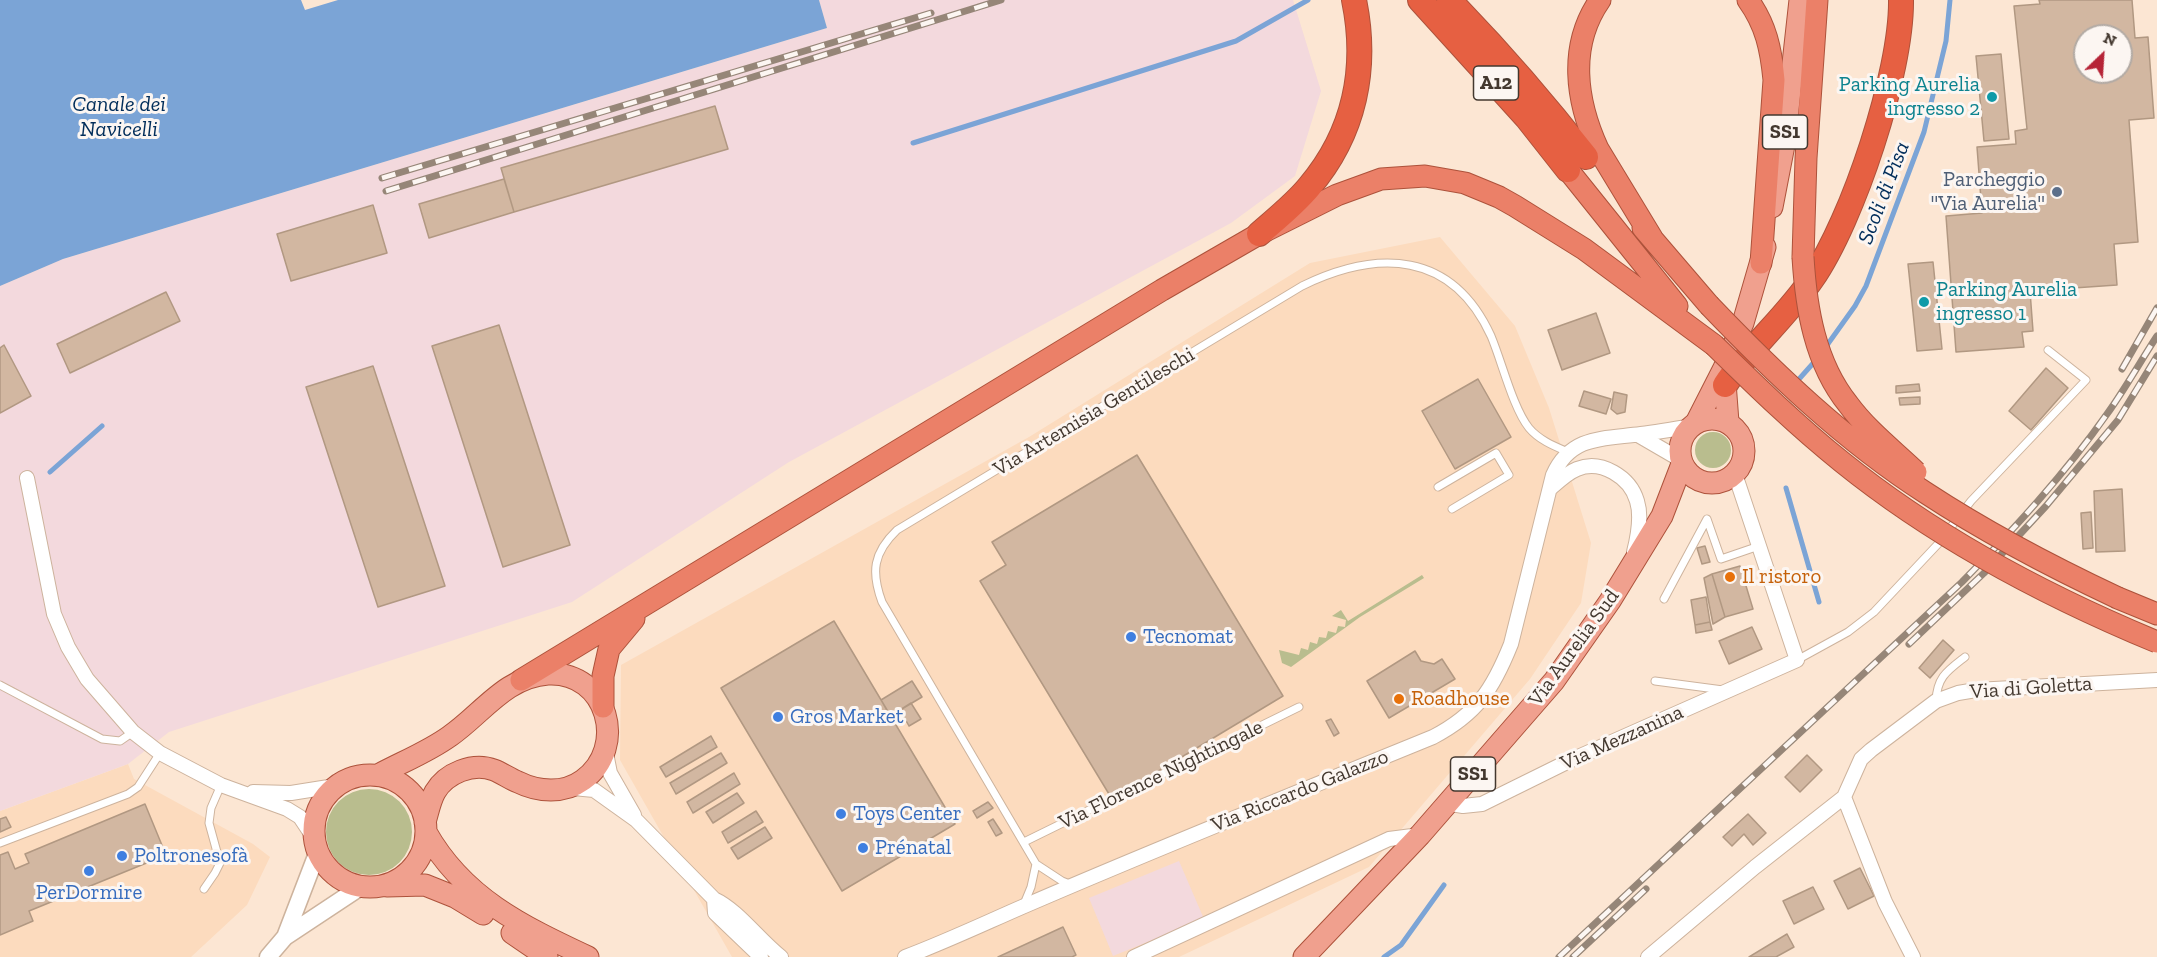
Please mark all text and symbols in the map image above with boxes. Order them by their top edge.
north arrow [2073,24,2133,84]
text: N [2100,28,2119,50]
road number: A12 [1474,66,1518,100]
place label: Parking Aurelia ingresso 2 [1839,72,1980,122]
marker: Parking Aurelia ingresso 2 [1985,90,1999,104]
water label: Canale dei Navicelli [72,92,166,144]
road number: SS1 [1762,115,1808,149]
water label: Scoli di Pisa [1852,138,1916,248]
place label: Parcheggio "Via Aurelia" [1930,167,2045,217]
marker: Parcheggio "Via Aurelia" [2050,185,2064,199]
place label: Parking Aurelia ingresso 1 [1936,277,2077,327]
marker: Parking Aurelia ingresso 1 [1917,295,1931,309]
street label: Via Artemisia Gentileschi [989,342,1199,482]
place label: Il ristoro [1742,564,1821,590]
marker: Il ristoro [1723,570,1737,584]
street label: Via Aurelia Sud [1523,585,1625,711]
place label: Tecnomat [1143,624,1233,650]
marker: Tecnomat [1124,630,1138,644]
street label: Via di Goletta [1969,671,2093,705]
place label: Roadhouse [1411,686,1510,712]
marker: Roadhouse [1392,692,1406,706]
street label: Via Mezzanina [1557,700,1687,776]
place label: Gros Market [790,704,903,730]
marker: Gros Market [771,710,785,724]
street label: Via Florence Nightingale [1055,715,1267,835]
street label: Via Riccardo Galazzo [1208,744,1392,838]
road number: SS1 [1450,757,1496,791]
place label: Toys Center [853,801,962,827]
marker: Toys Center [834,807,848,821]
place label: Prénatal [875,835,951,861]
marker: Prénatal [856,841,870,855]
place label: Poltronesofà [134,843,248,869]
marker: Poltronesofà [115,849,129,863]
marker: PerDormire [82,864,96,878]
place label: PerDormire [36,880,142,906]

